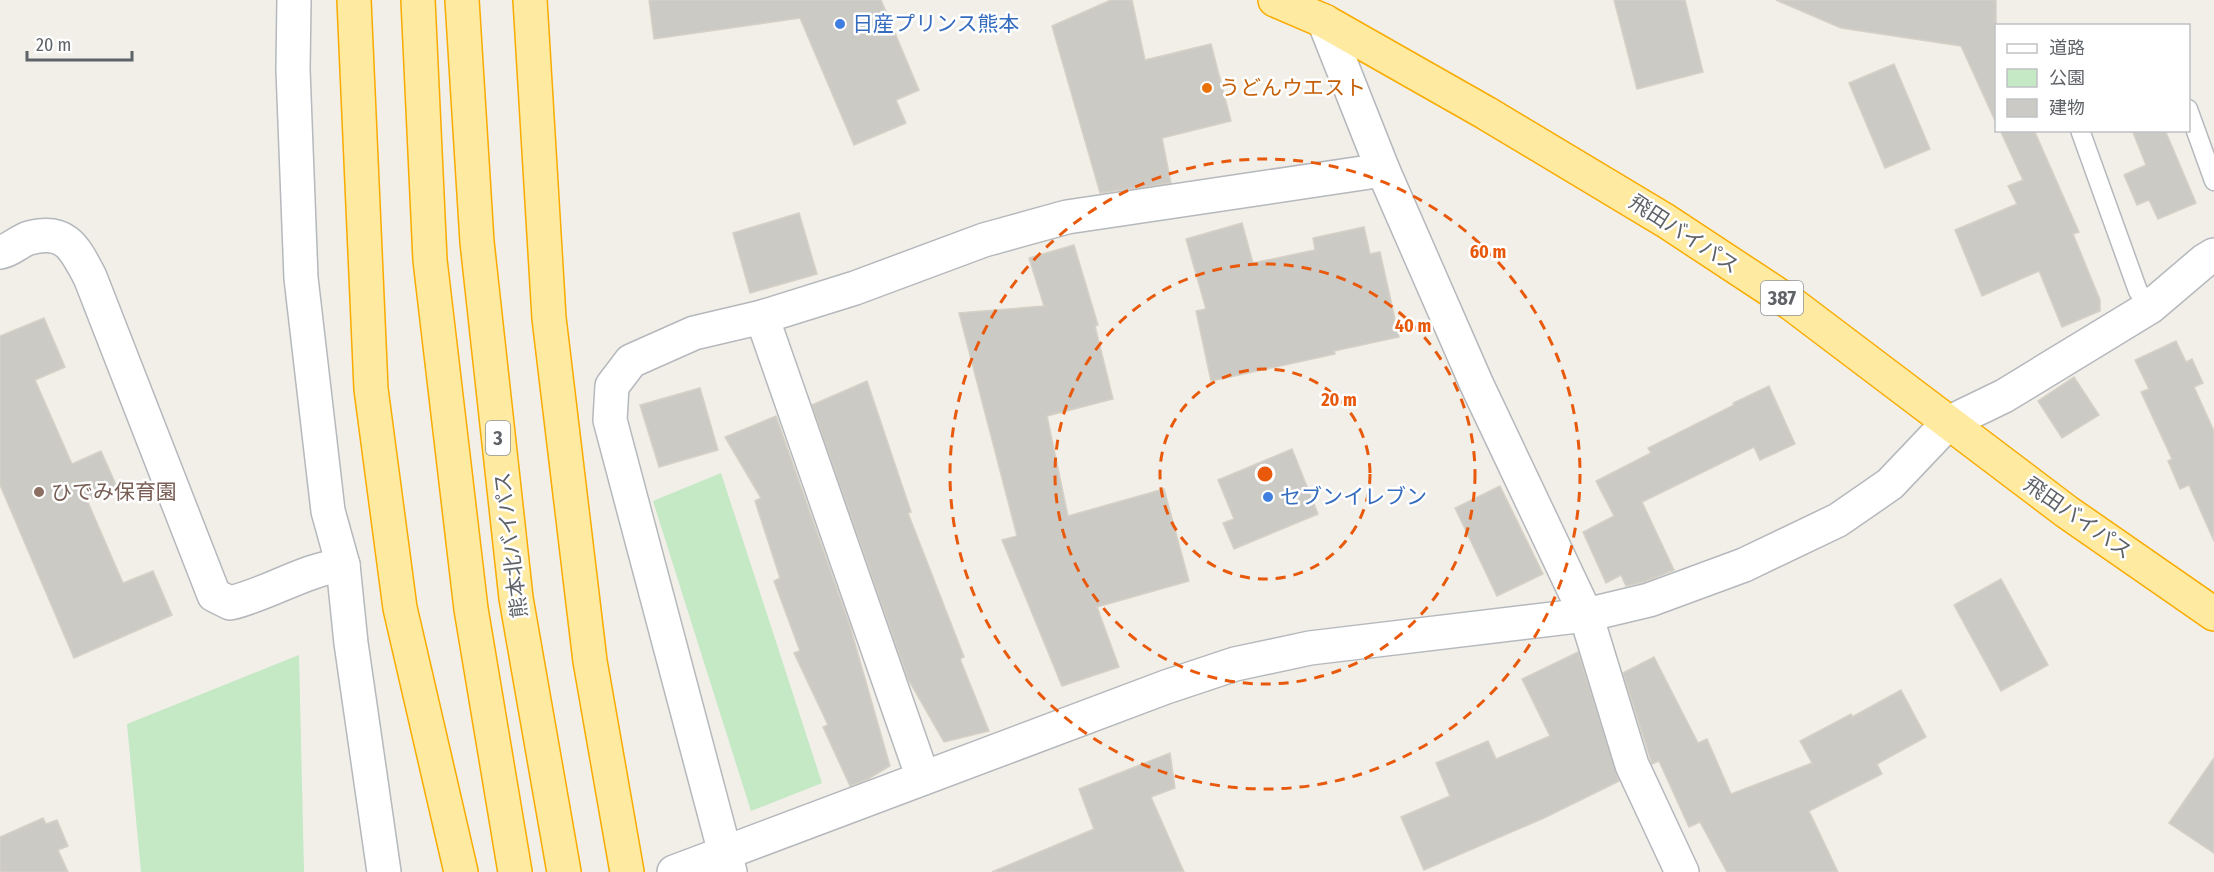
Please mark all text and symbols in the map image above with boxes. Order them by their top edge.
place label: 日産プリンス熊本 [852,11,1020,37]
marker: 日産プリンス熊本 [833,17,847,31]
scale bar [27,24,132,62]
legend [1995,24,2190,132]
text: 20 m [36,34,71,56]
text: 道路 [2049,37,2085,59]
text: 公園 [2049,67,2085,89]
place label: うどんウエスト [1219,75,1366,101]
marker: うどんウエスト [1200,81,1214,95]
text: 建物 [2049,97,2085,119]
street label: 飛田バイパス [1624,189,1744,279]
text: 60 m [1470,241,1506,263]
road number: 387 [1761,281,1803,315]
text: 40 m [1395,315,1431,337]
text: 20 m [1320,389,1357,411]
road number: 3 [486,421,510,455]
centre of rings [1255,464,1275,484]
street label: 熊本北バイパス [489,471,533,619]
street label: 飛田バイパス [2019,471,2137,565]
place label: ひでみ保育園 [51,479,177,505]
place label: セブンイレブン [1280,484,1427,510]
marker: ひでみ保育園 [32,485,46,499]
marker: セブンイレブン [1261,490,1275,504]

